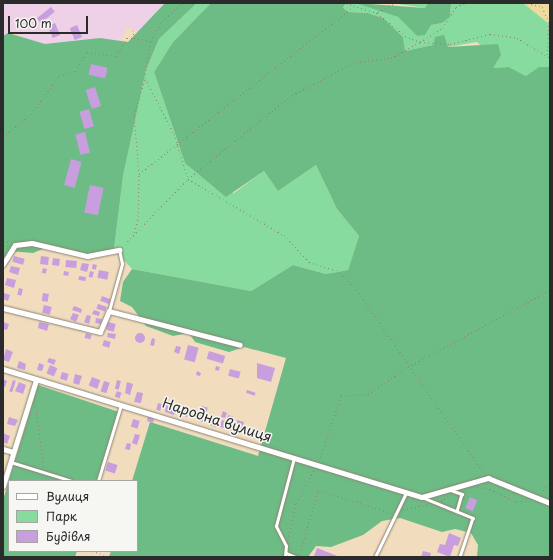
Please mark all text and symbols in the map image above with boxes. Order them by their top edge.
scale bar [10,8,90,34]
text: 100 m [15,14,52,32]
street label: Народна вулиця [160,394,274,446]
legend [8,480,138,552]
text: Вулиця [46,487,89,505]
text: Парк [46,507,77,525]
text: Будівля [46,527,91,545]

